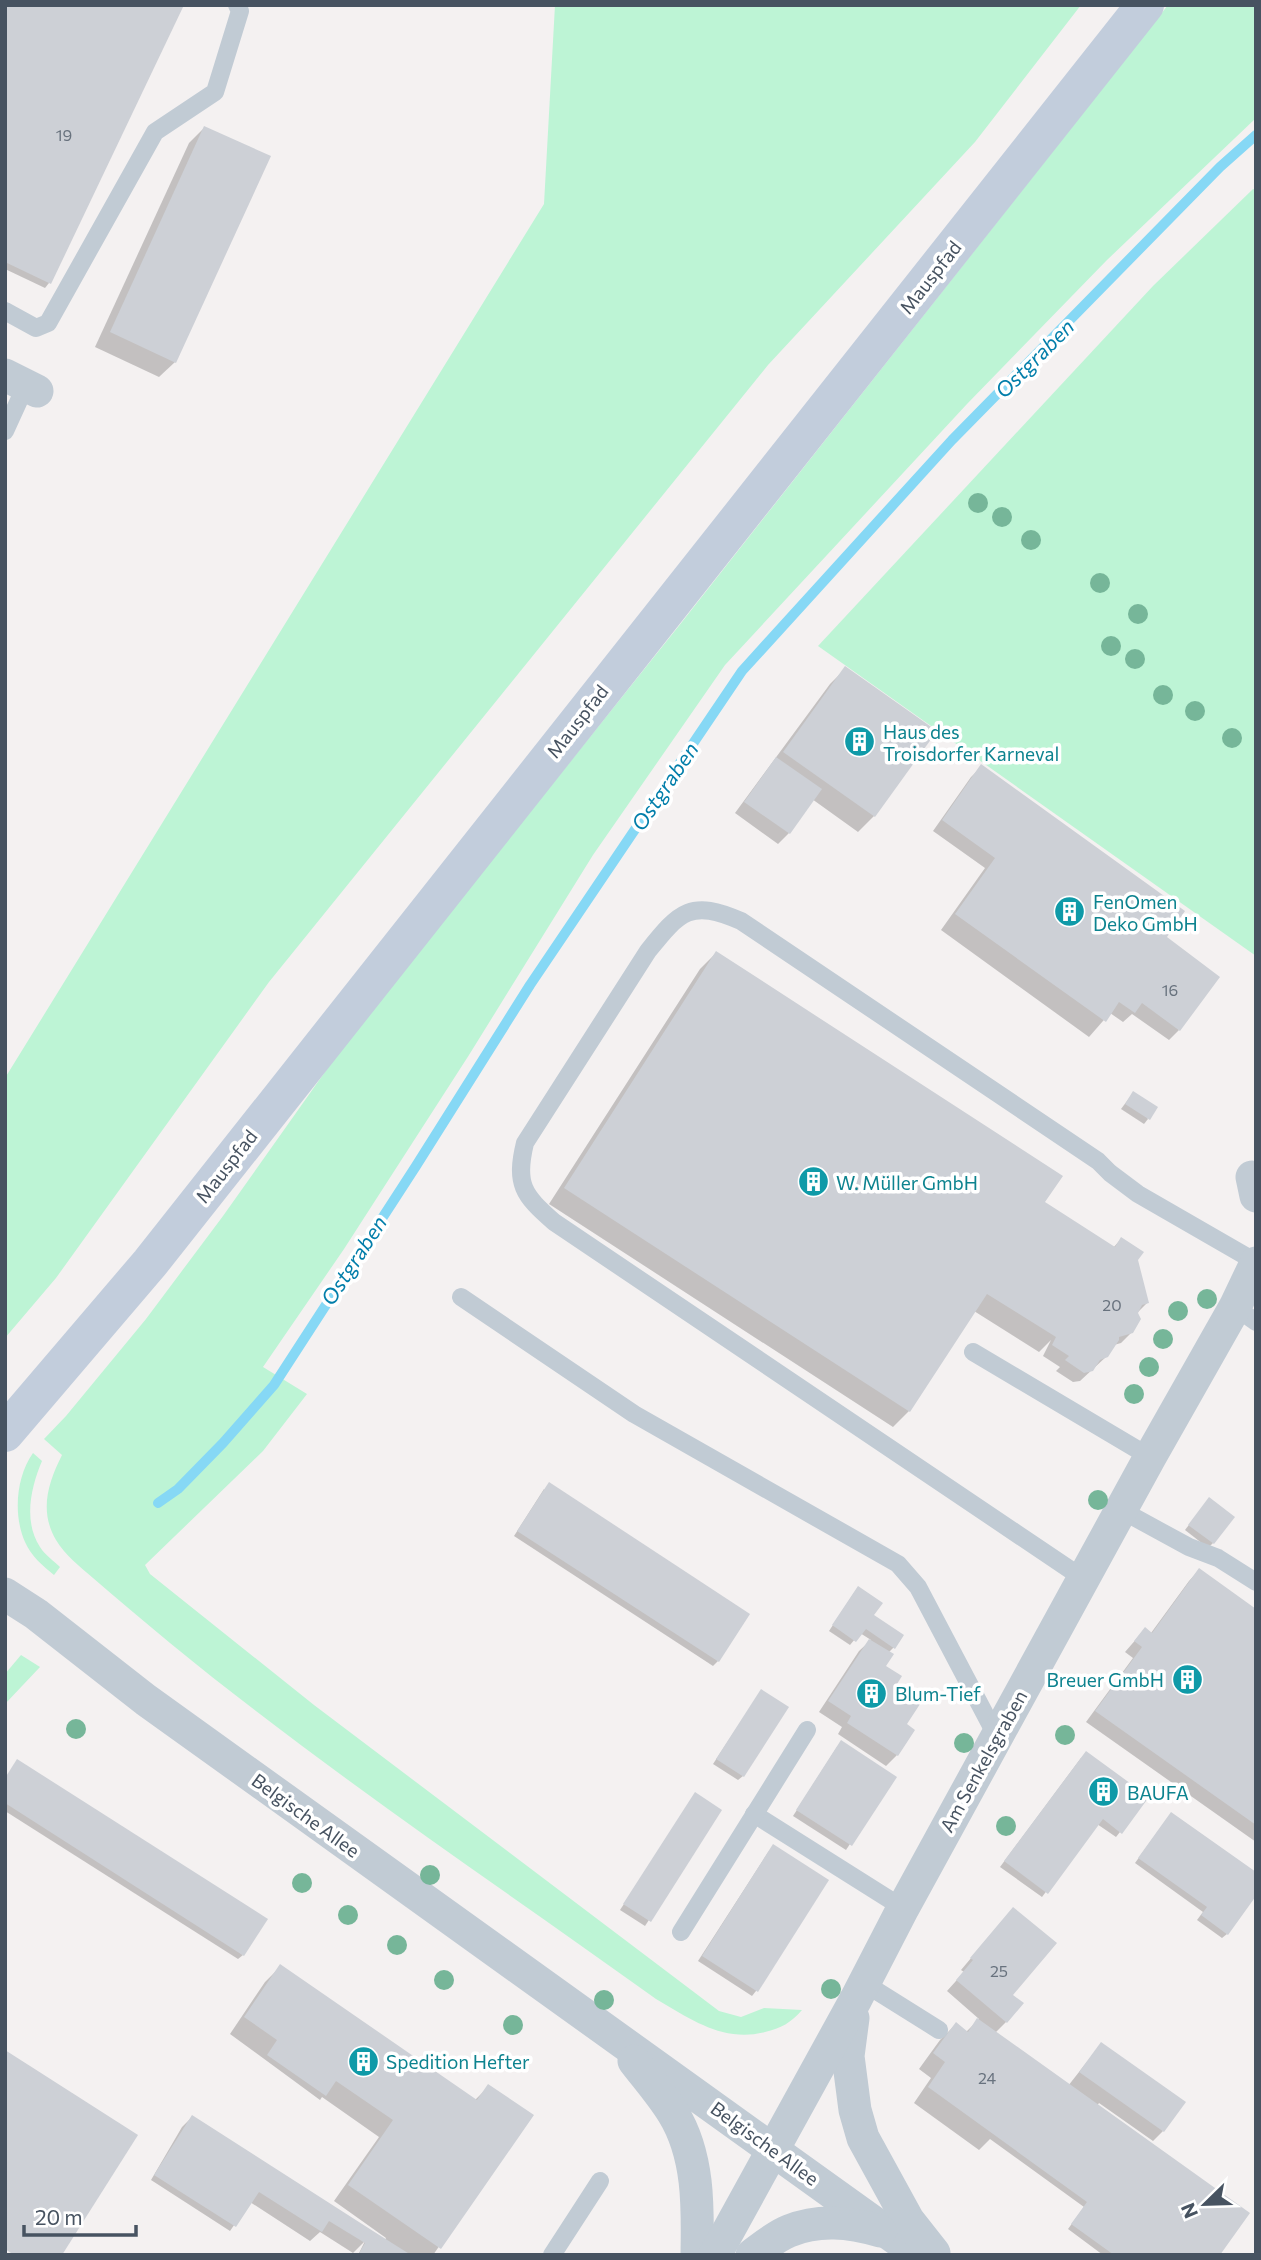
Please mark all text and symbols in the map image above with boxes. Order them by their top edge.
house number: 19 [56,125,72,144]
street label: Mauspfad [894,236,966,318]
water label: Ostgraben [989,313,1079,403]
street label: Mauspfad [541,680,613,762]
place label: Haus des Troisdorfer Karneval [883,720,1059,765]
building icon: Haus des Troisdorfer Karneval [843,725,877,759]
water label: Ostgraben [625,737,703,835]
place label: FenOmen Deko GmbH [1093,890,1198,935]
building icon: FenOmen Deko GmbH [1053,895,1087,929]
house number: 16 [1162,980,1178,999]
street label: Mauspfad [190,1125,262,1207]
building icon: W. Müller GmbH [796,1165,830,1199]
place label: W. Müller GmbH [836,1171,978,1194]
water label: Ostgraben [315,1211,391,1309]
house number: 20 [1102,1295,1122,1314]
building icon: Breuer GmbH [1170,1662,1204,1696]
place label: Breuer GmbH [1047,1668,1164,1691]
building icon: Blum-Tief [855,1676,889,1710]
place label: Blum-Tief [895,1682,981,1705]
street label: Am Senkelsgraben [935,1686,1031,1836]
street label: Belgische Allee [248,1768,364,1862]
building icon: BAUFA [1087,1775,1121,1809]
place label: BAUFA [1127,1781,1189,1804]
house number: 25 [990,1961,1008,1980]
building icon: Spedition Hefter [346,2044,380,2078]
place label: Spedition Hefter [386,2050,530,2073]
house number: 24 [978,2068,996,2087]
street label: Belgische Allee [707,2096,823,2190]
north arrow [1170,2169,1240,2239]
scale bar [24,2194,136,2238]
text: N [1176,2200,1202,2222]
text: 20 m [35,2204,83,2229]

